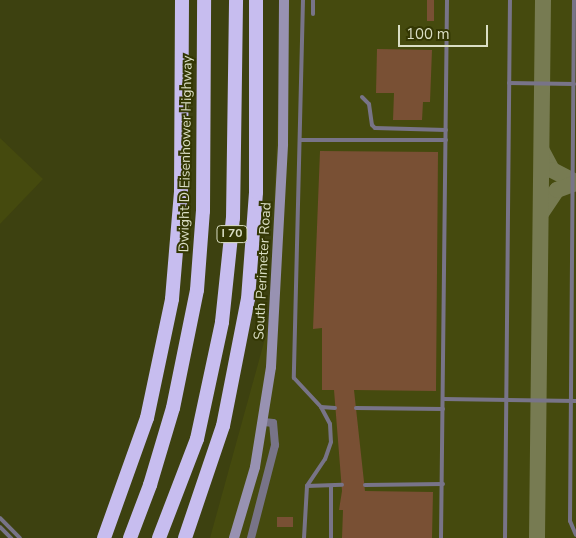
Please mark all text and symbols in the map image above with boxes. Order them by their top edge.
scale bar [401,15,491,47]
text: 100 m [406,24,450,44]
street label: Dwight D Eisenhower Highway [176,55,196,253]
street label: South Perimeter Road [251,202,275,340]
road number: I 70 [216,224,248,243]

